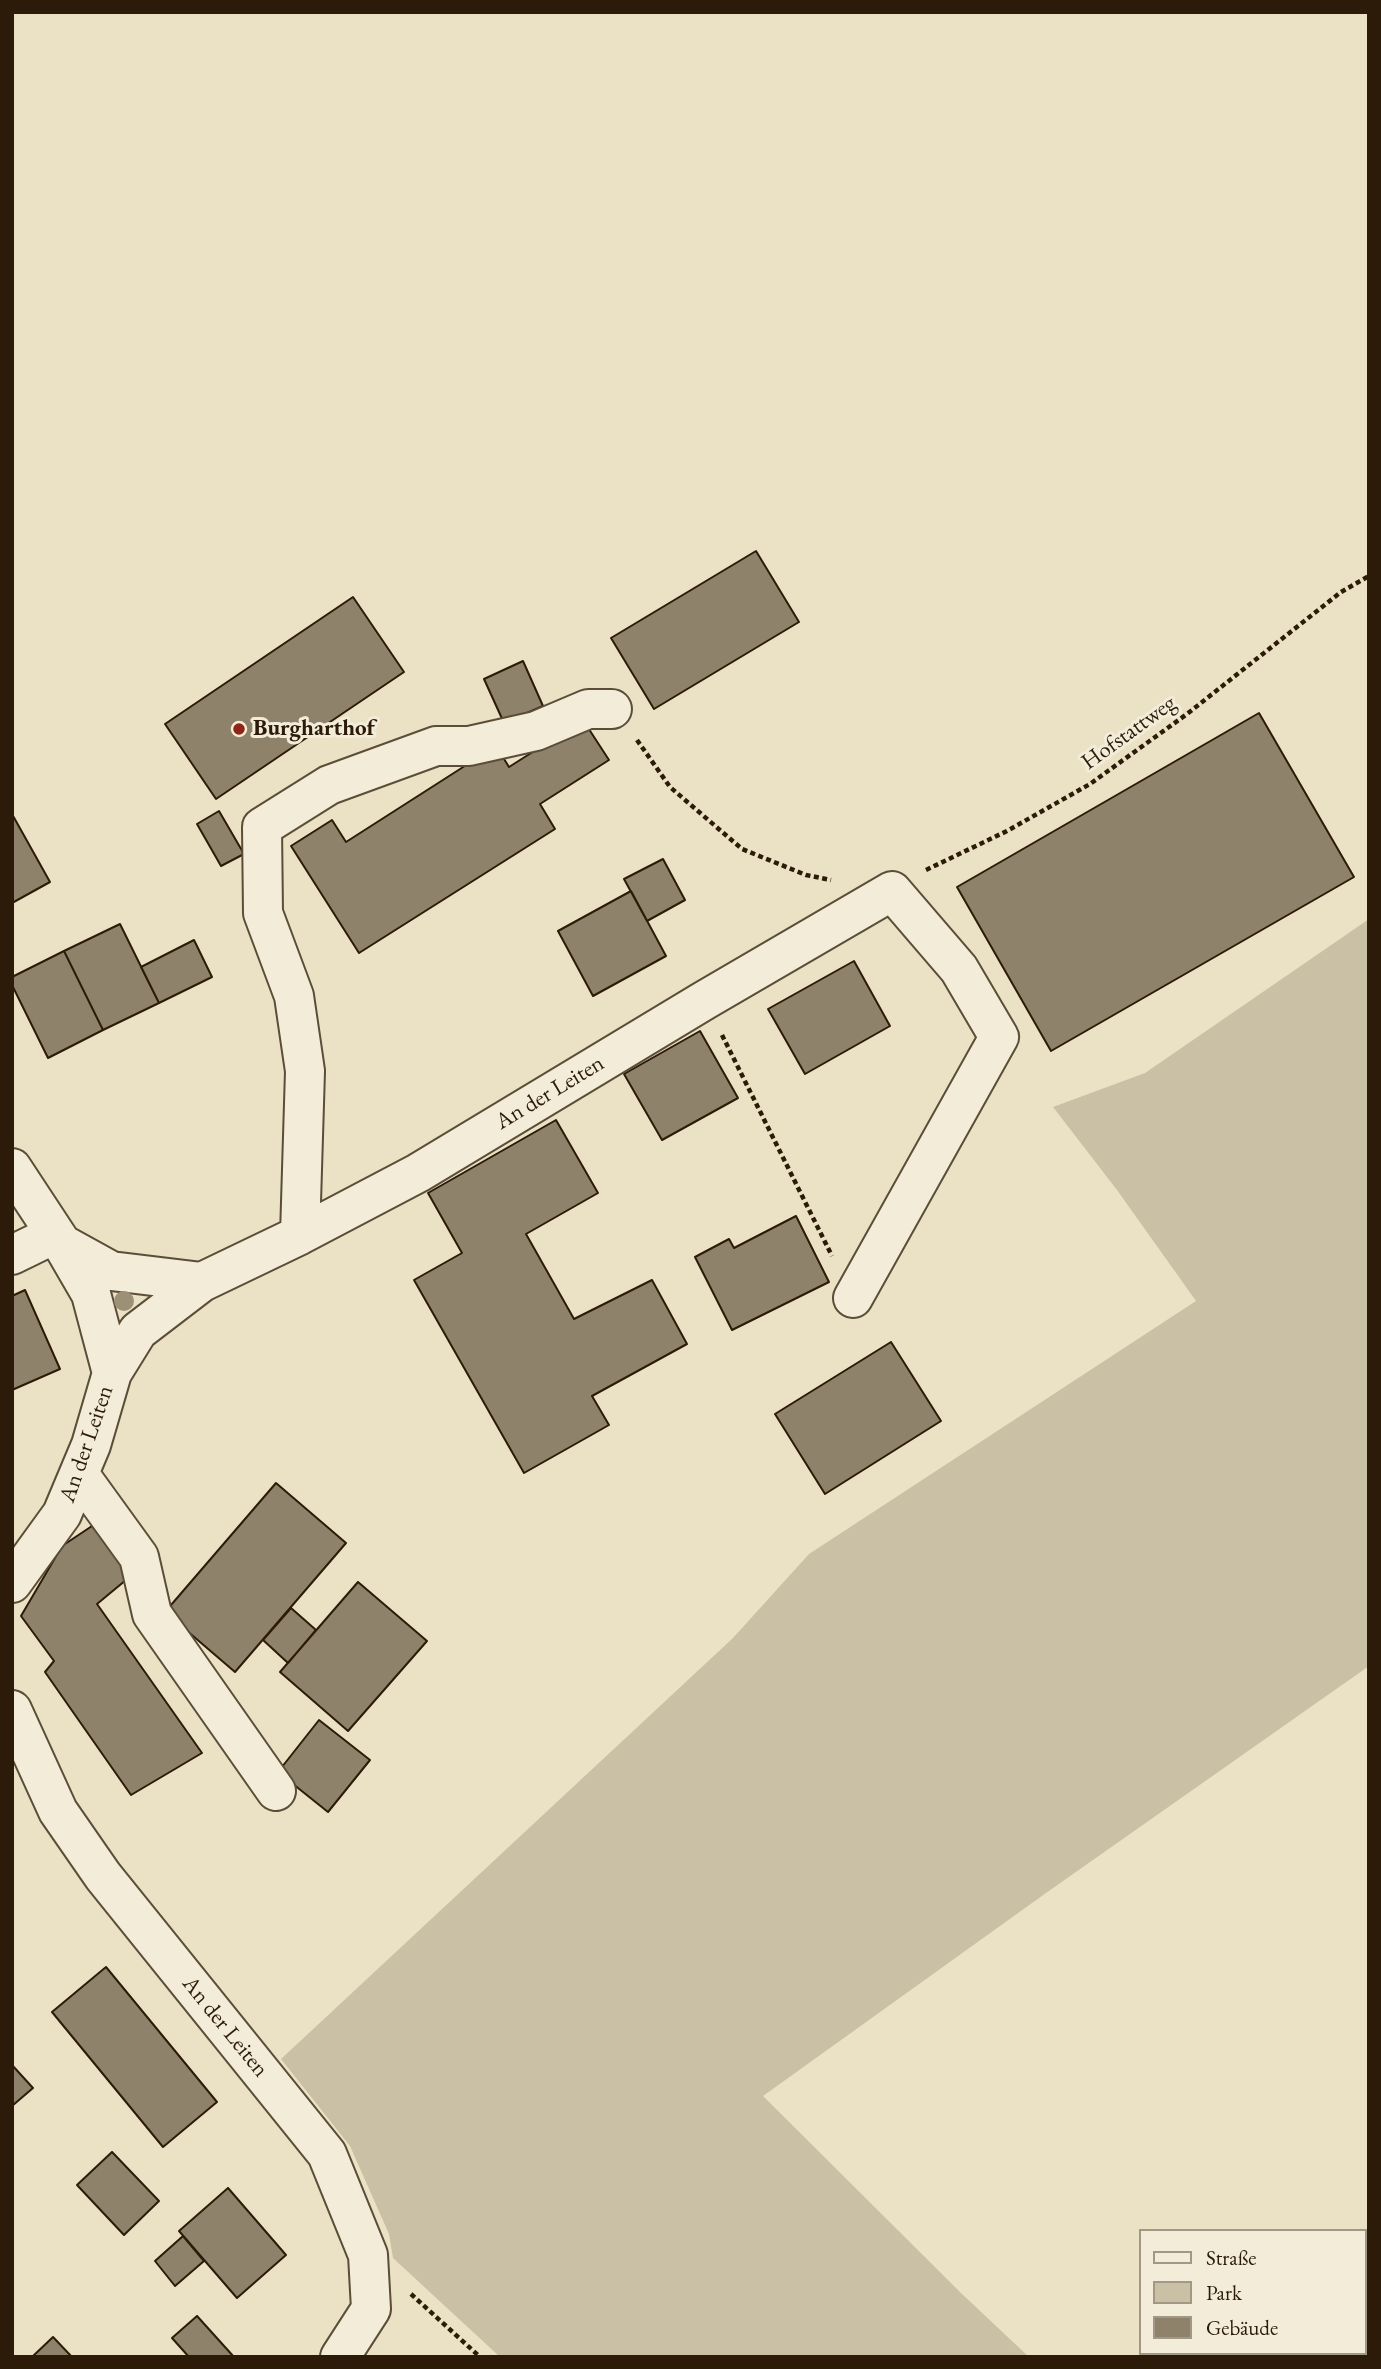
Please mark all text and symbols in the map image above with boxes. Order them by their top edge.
street label: Hofstattweg [1076,690,1182,776]
place label: Burgharthof [253,715,375,743]
marker: Burgharthof [231,721,247,737]
street label: An der Leiten [491,1050,609,1136]
street label: An der Leiten [54,1382,120,1506]
street label: An der Leiten [176,1971,274,2083]
legend [1140,2229,1367,2355]
text: Straße [1206,2244,1257,2271]
text: Park [1206,2279,1242,2306]
text: Gebäude [1206,2314,1278,2341]

